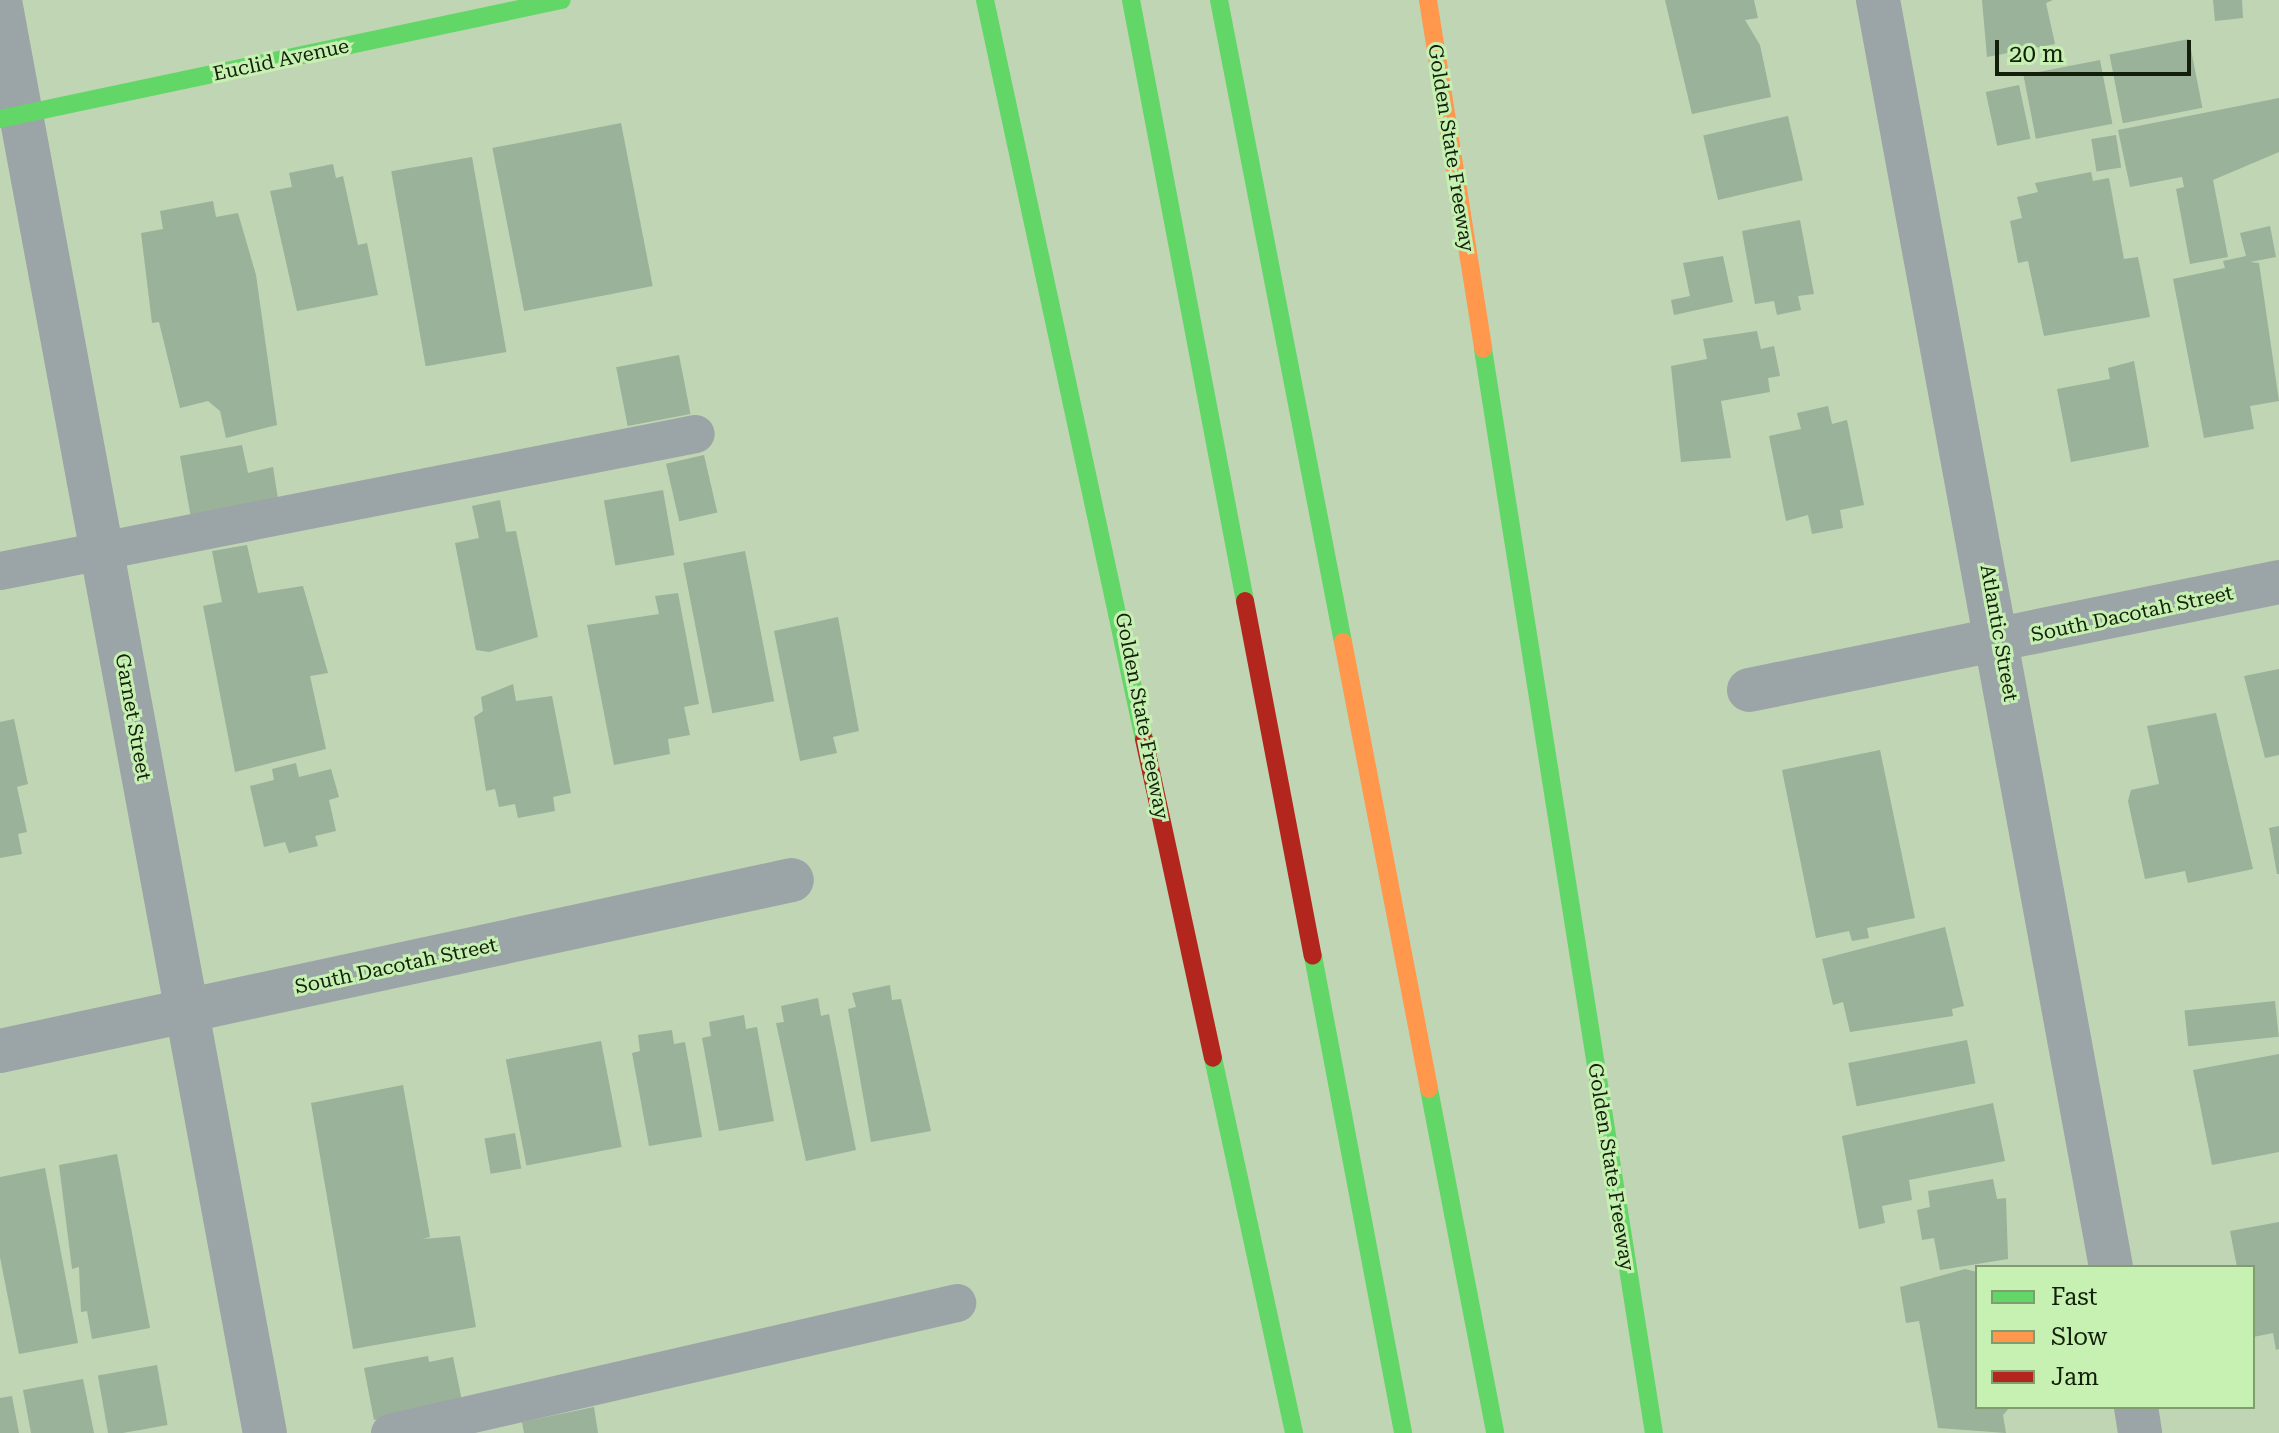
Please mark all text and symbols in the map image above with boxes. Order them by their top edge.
scale bar [1999,24,2195,74]
street label: Euclid Avenue [211,34,351,86]
text: 20 m [2009,40,2064,68]
street label: Golden State Freeway [1423,42,1479,254]
street label: Atlantic Street [1975,563,2023,703]
street label: South Dacotah Street [2029,581,2235,647]
street label: Golden State Freeway [1110,611,1174,821]
street label: Garnet Street [110,652,156,782]
street label: South Dacotah Street [293,933,499,999]
street label: Golden State Freeway [1583,1061,1639,1273]
legend [1975,1265,2255,1409]
text: Fast [2051,1283,2098,1311]
text: Slow [2051,1323,2107,1351]
text: Jam [2051,1363,2099,1391]

